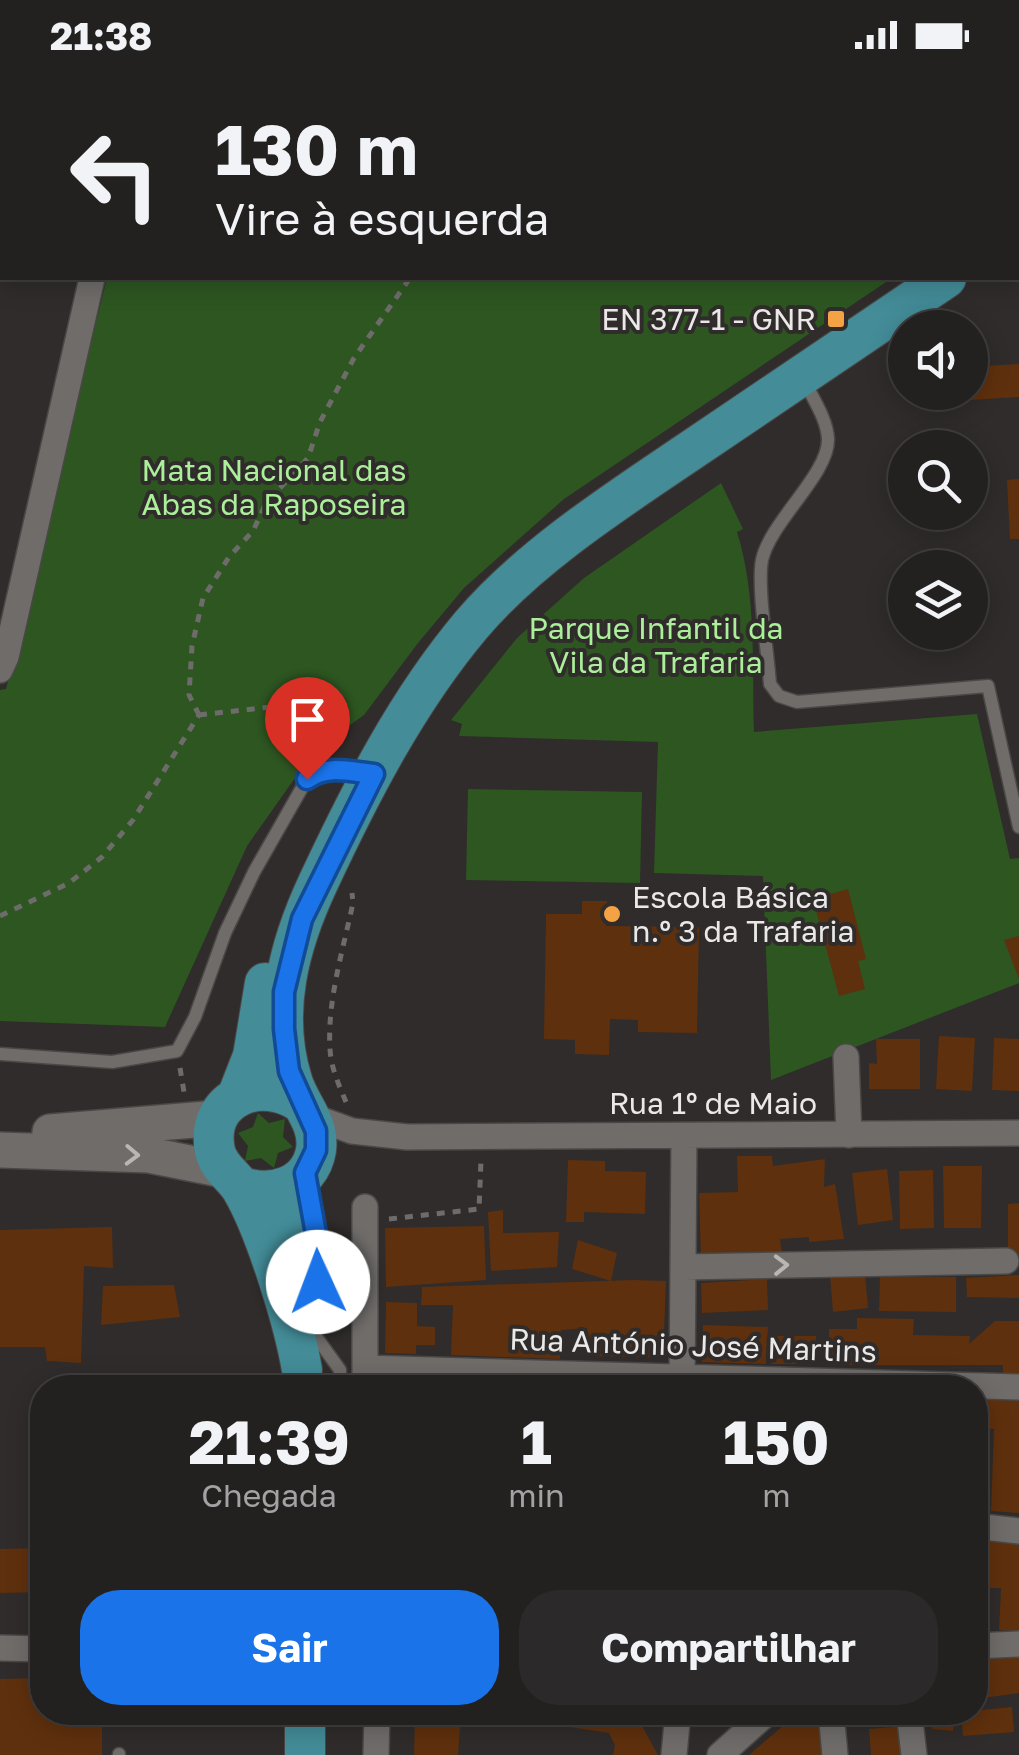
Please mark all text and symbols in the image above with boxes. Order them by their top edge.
text: 21:38 [50,13,152,58]
text: 130 m [215,106,418,190]
icon: left [50,110,180,240]
text: Vire à esquerda [215,191,550,245]
place label: EN 377-1 - GNR [601,301,816,337]
marker: EN 377-1 - GNR [825,308,847,330]
map controls [888,310,988,650]
button: sound [888,310,988,410]
button: search [888,430,988,530]
park label: Mata Nacional das Abas da Raposeira [142,452,407,522]
button: layers [888,550,988,650]
park label: Parque Infantil da Vila da Trafaria [528,610,784,680]
pin [265,677,350,780]
icon: arrive [280,692,335,747]
place label: Escola Básica n.º 3 da Trafaria [632,879,855,949]
marker: Escola Básica n.º 3 da Trafaria [601,903,623,925]
street label: Rua 1º de Maio [609,1085,817,1121]
one-way arrow [125,1144,141,1165]
position arrow [266,1230,370,1334]
one-way arrow [773,1255,789,1276]
street label: Rua António José Martins [509,1321,877,1369]
text: 21:39 [188,1405,350,1477]
text: 1 [521,1405,552,1477]
text: 150 [723,1405,830,1477]
text: Chegada [201,1476,337,1514]
text: min [508,1476,565,1514]
text: m [762,1476,791,1514]
button: Sair [80,1590,499,1705]
button: Compartilhar [519,1590,938,1705]

